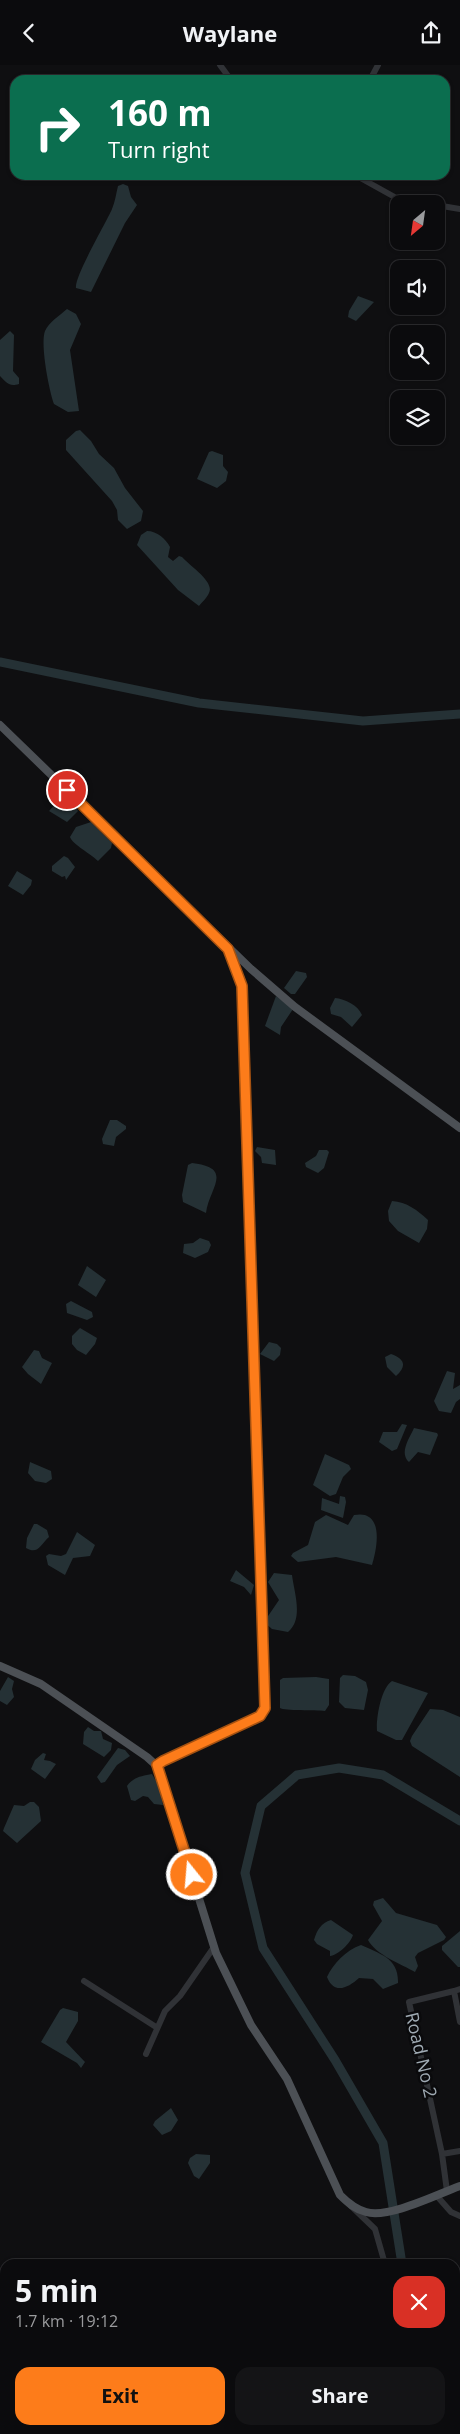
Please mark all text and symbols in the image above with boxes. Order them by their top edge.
text: Waylane [183,18,277,48]
icon: back [15,19,43,47]
icon: share [417,19,445,47]
text: 160 m [108,89,212,136]
icon: right [25,95,90,160]
text: Turn right [108,134,210,164]
north arrow [390,195,445,250]
map controls [390,195,445,445]
button: sound [390,260,445,315]
button: search [390,325,445,380]
button: layers [390,390,445,445]
pin [46,769,88,811]
icon: arrive [53,776,81,804]
position arrow [165,1848,217,1900]
street label: Road No 2 [400,2010,443,2100]
text: 5 min [15,2270,98,2311]
button: close [393,2276,445,2328]
text: 1.7 km · 19:12 [15,2310,118,2332]
button: Exit [15,2367,225,2425]
button: Share [235,2367,445,2425]

